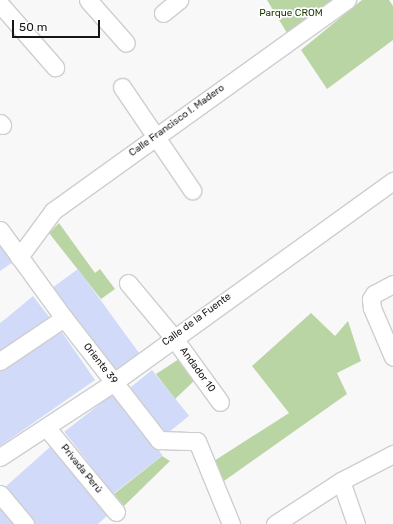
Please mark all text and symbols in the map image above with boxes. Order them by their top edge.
park label: Parque CROM [259,8,323,20]
scale bar [14,12,102,38]
text: 50 m [19,20,47,34]
street label: Calle Francisco I. Madero [127,82,227,160]
street label: Calle de la Fuente [160,291,234,349]
street label: Oriente 39 [80,341,120,387]
street label: Andador 10 [177,345,217,395]
street label: Privada Perú [58,442,104,496]

